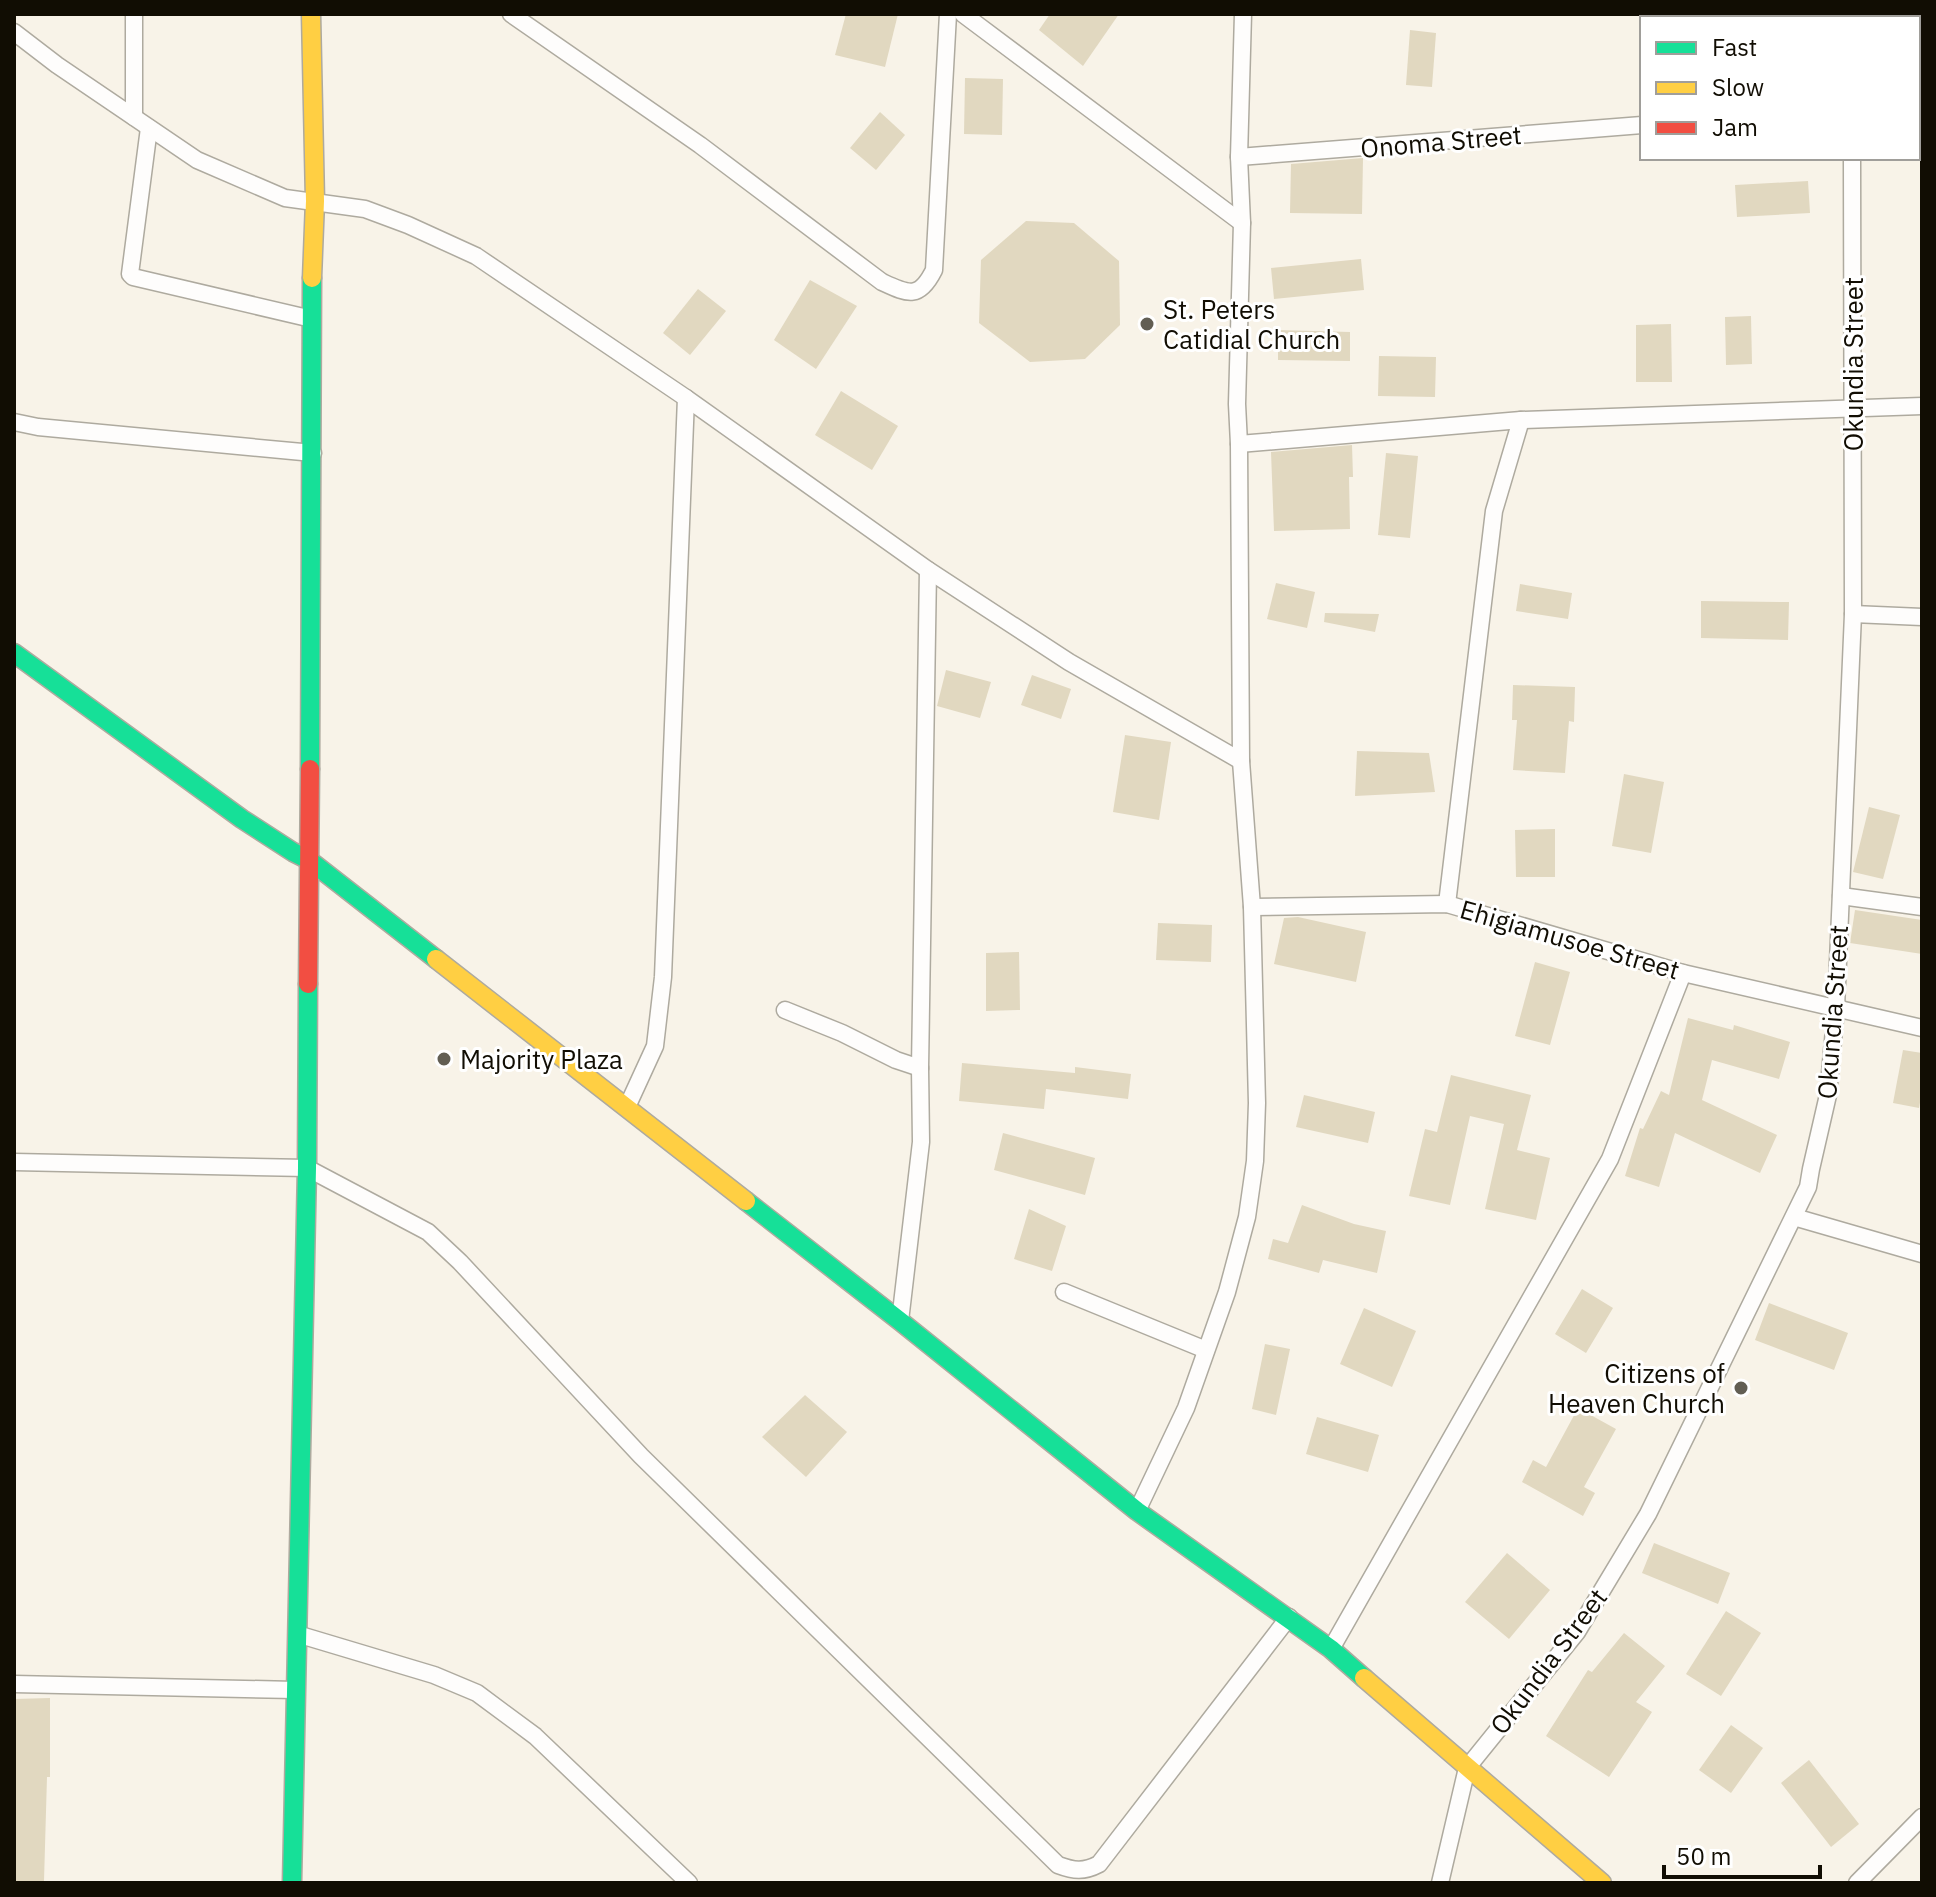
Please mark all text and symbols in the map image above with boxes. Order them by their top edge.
legend [1640,16,1920,160]
text: Fast [1712,31,1757,63]
text: Slow [1712,71,1764,103]
text: Jam [1712,111,1758,143]
street label: Onoma Street [1359,117,1523,165]
street label: Okundia Street [1836,277,1870,451]
place label: St. Peters Catidial Church [1163,292,1340,356]
marker: St. Peters Catidial Church [1138,315,1156,333]
street label: Ehigiamusoe Street [1456,891,1684,987]
street label: Okundia Street [1809,924,1855,1100]
place label: Majority Plaza [460,1042,623,1076]
marker: Majority Plaza [435,1050,453,1068]
place label: Citizens of Heaven Church [1548,1356,1725,1420]
marker: Citizens of Heaven Church [1732,1379,1750,1397]
street label: Okundia Street [1482,1581,1614,1741]
scale bar [1664,1829,1820,1879]
text: 50 m [1676,1840,1731,1872]

